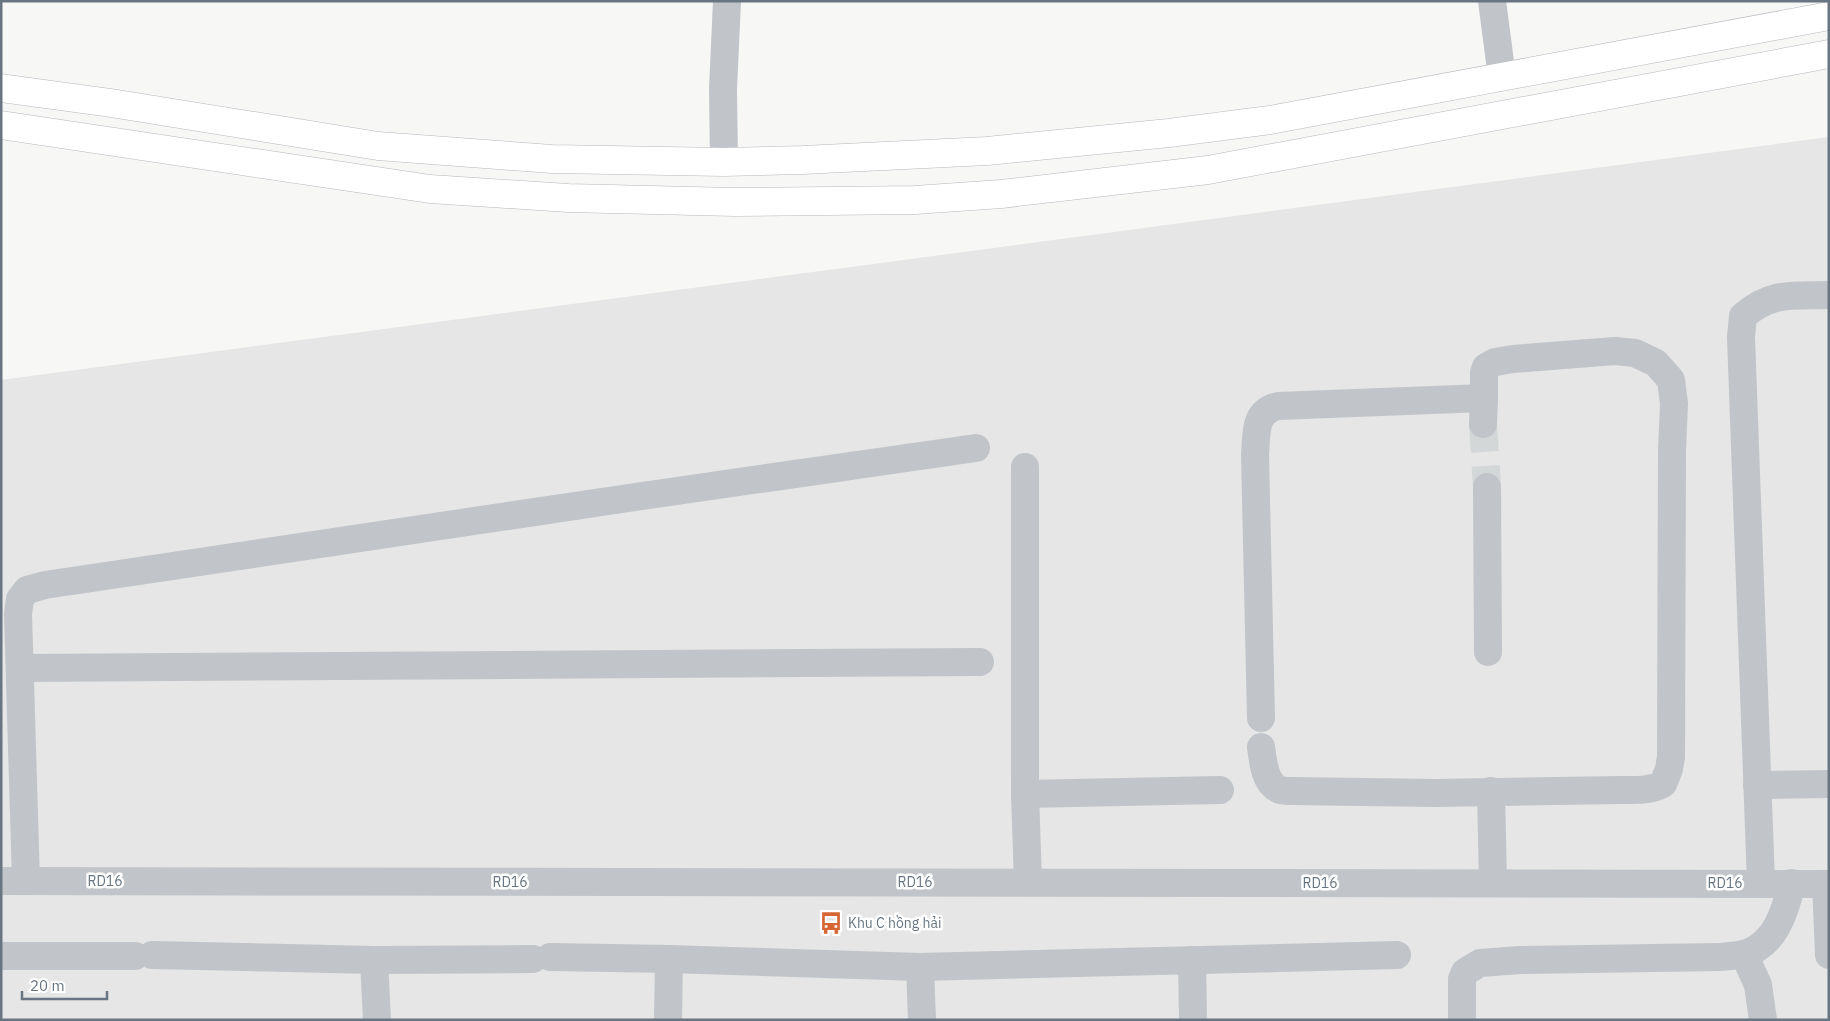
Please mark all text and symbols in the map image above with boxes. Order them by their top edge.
street label: RD16 [87,872,123,890]
street label: RD16 [492,873,528,891]
street label: RD16 [897,873,933,891]
street label: RD16 [1302,874,1338,892]
street label: RD16 [1707,874,1743,892]
bus stop icon: Khu C hồng hải [818,910,844,936]
place label: Khu C hồng hải [848,914,941,932]
scale bar [22,968,108,1000]
text: 20 m [30,976,65,995]

